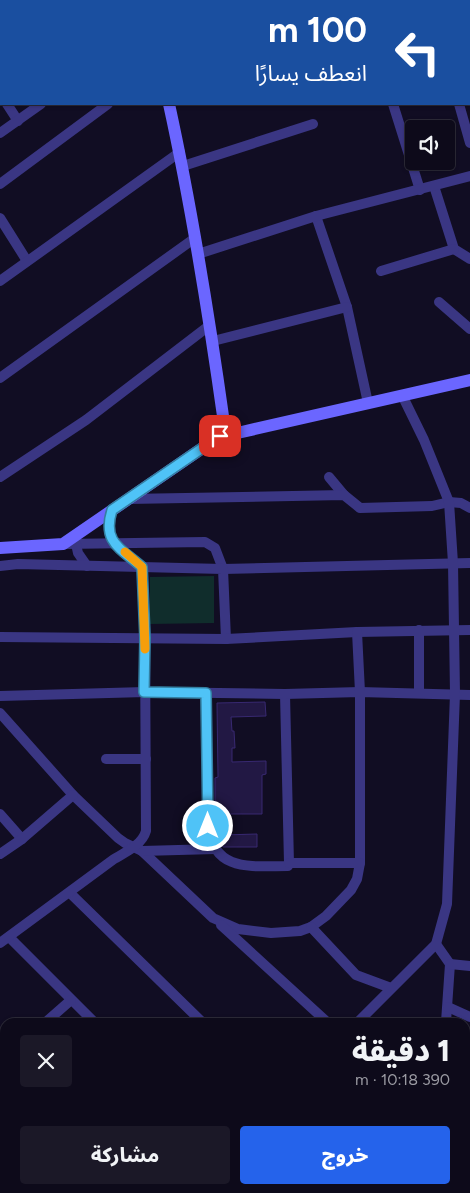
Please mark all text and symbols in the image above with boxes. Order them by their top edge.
text: 100 m [268,9,367,51]
icon: left [385,20,450,85]
text: انعطف يسارًا [255,60,367,87]
map controls [405,120,455,170]
button: sound [405,120,455,170]
pin [199,415,241,457]
icon: arrive [206,422,234,450]
position arrow [181,799,233,851]
text: 1 دقيقة [352,1032,450,1069]
button: close [20,1035,72,1087]
text: 390 m · 10:18 [355,1070,450,1089]
button: مشاركة [20,1126,230,1184]
button: خروج [240,1126,450,1184]

